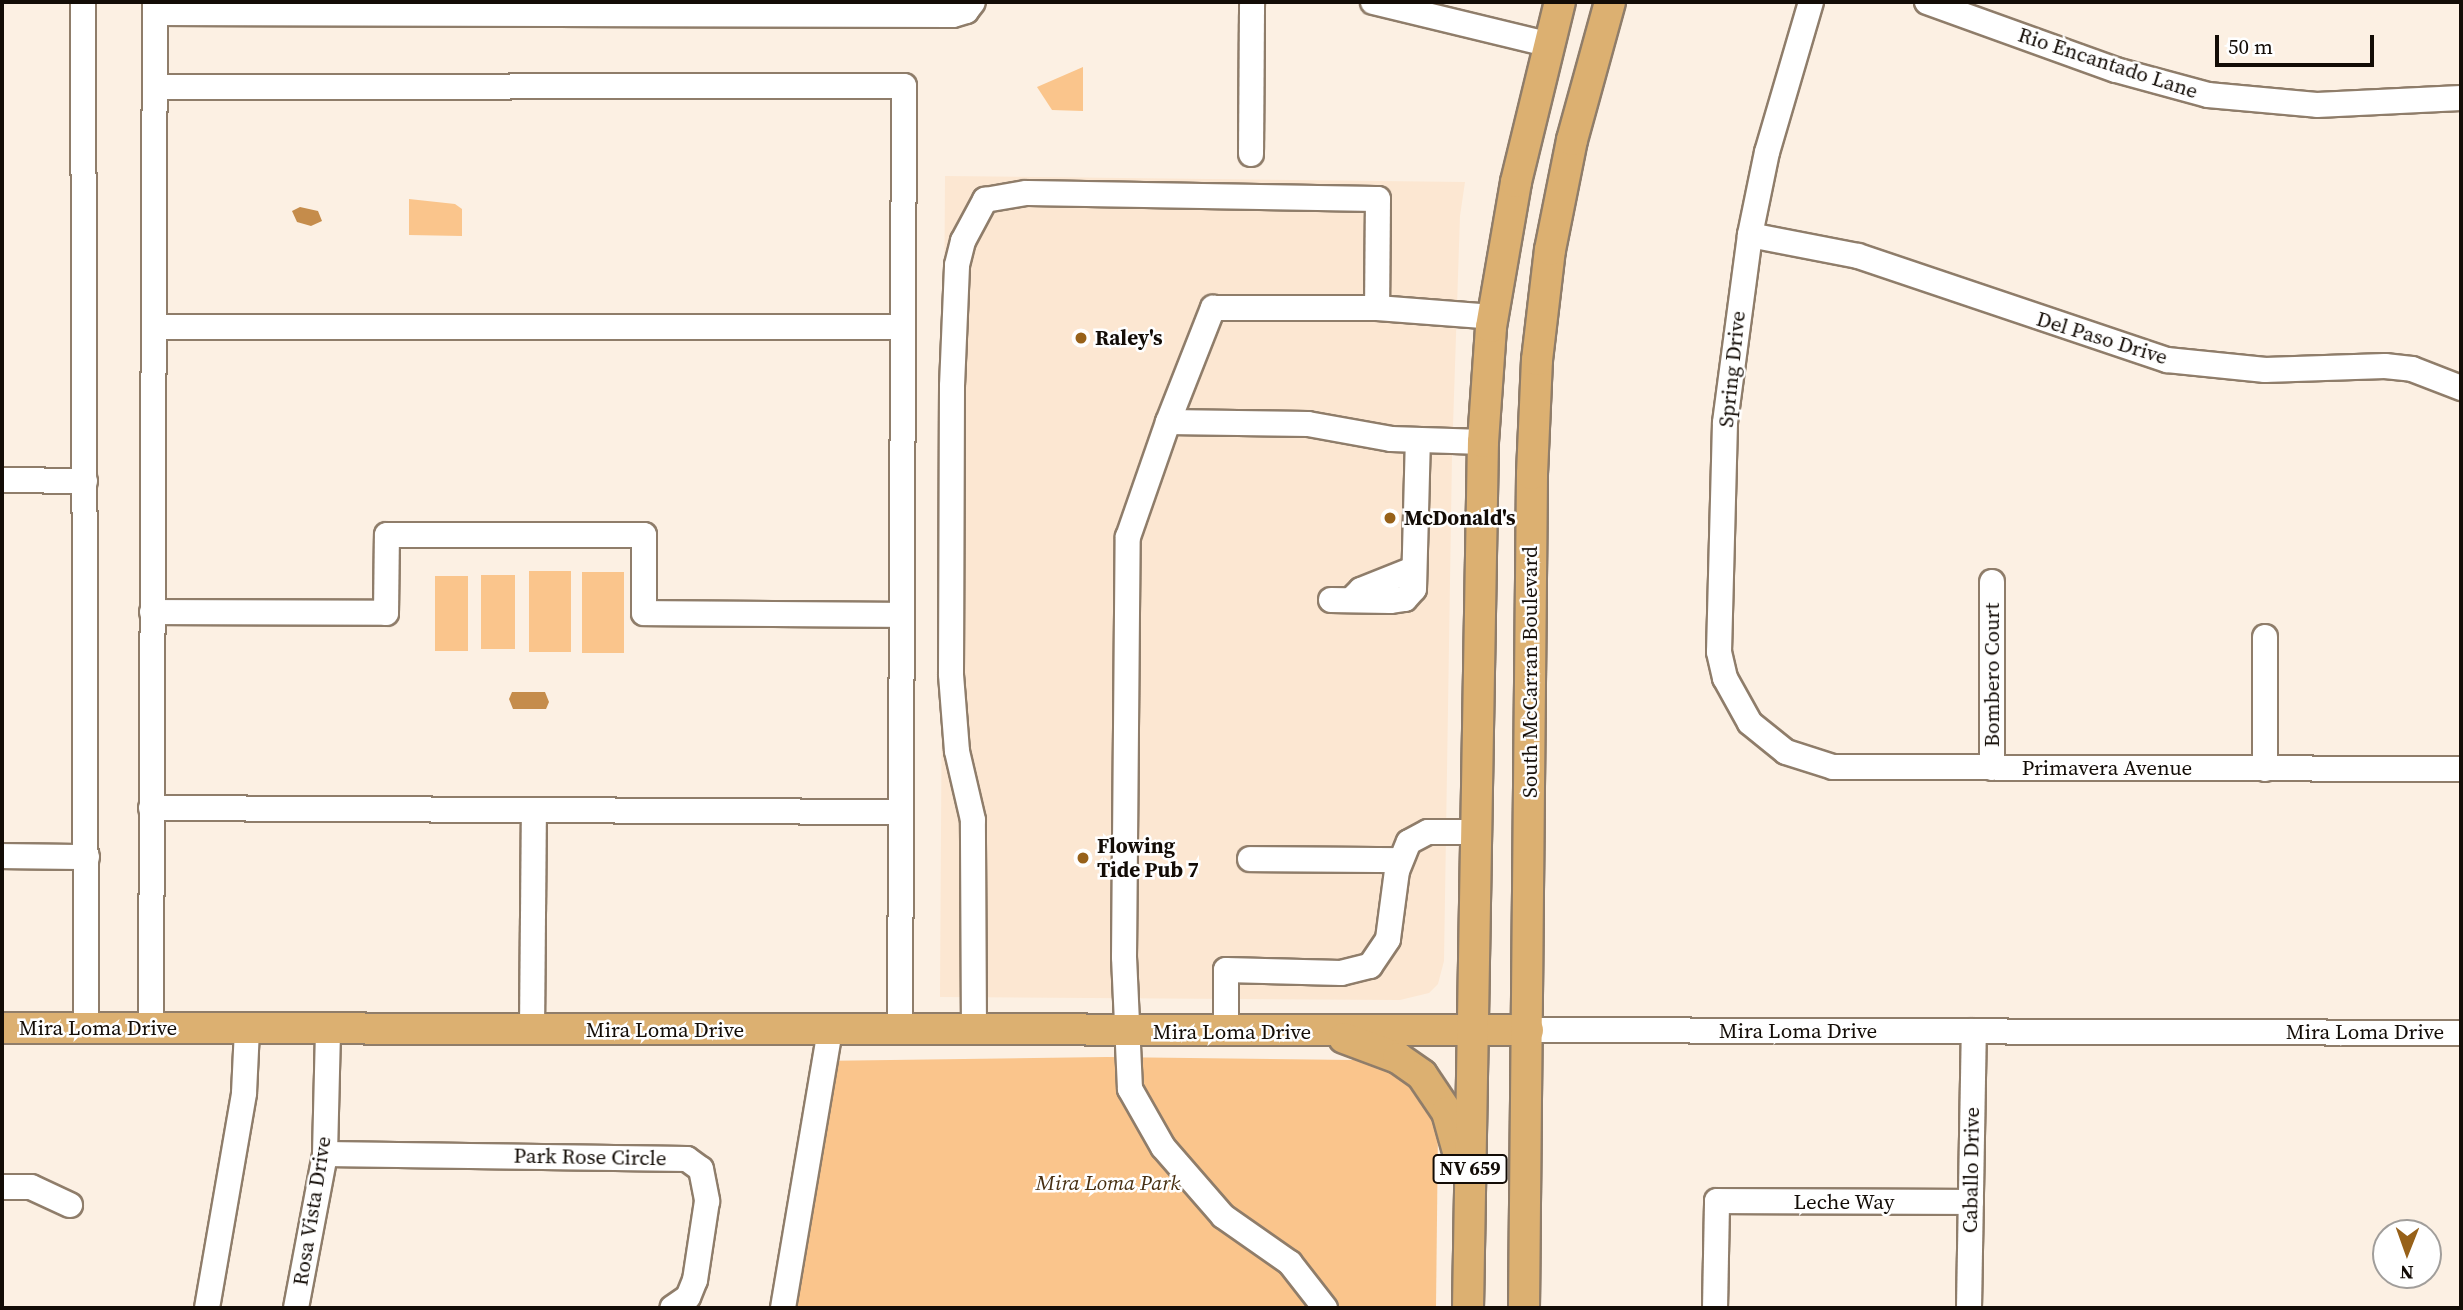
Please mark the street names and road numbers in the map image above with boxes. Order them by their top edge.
street label: Rio Encantado Lane [2015,22,2201,104]
street label: Del Paso Drive [2033,306,2171,370]
street label: Spring Drive [1713,309,1751,429]
street label: South McCarran Boulevard [1517,546,1543,798]
street label: Bombero Court [1979,603,2005,747]
street label: Primavera Avenue [2022,755,2192,781]
street label: Mira Loma Drive [19,1015,177,1041]
street label: Mira Loma Drive [586,1017,744,1043]
street label: Mira Loma Drive [1719,1018,1877,1044]
street label: Mira Loma Drive [1153,1019,1311,1045]
street label: Mira Loma Drive [2286,1019,2444,1045]
street label: Caballo Drive [1957,1107,1985,1233]
street label: Rosa Vista Drive [288,1134,336,1288]
street label: Park Rose Circle [513,1143,667,1171]
road number: NV 659 [1432,1154,1508,1184]
street label: Leche Way [1793,1189,1895,1215]

